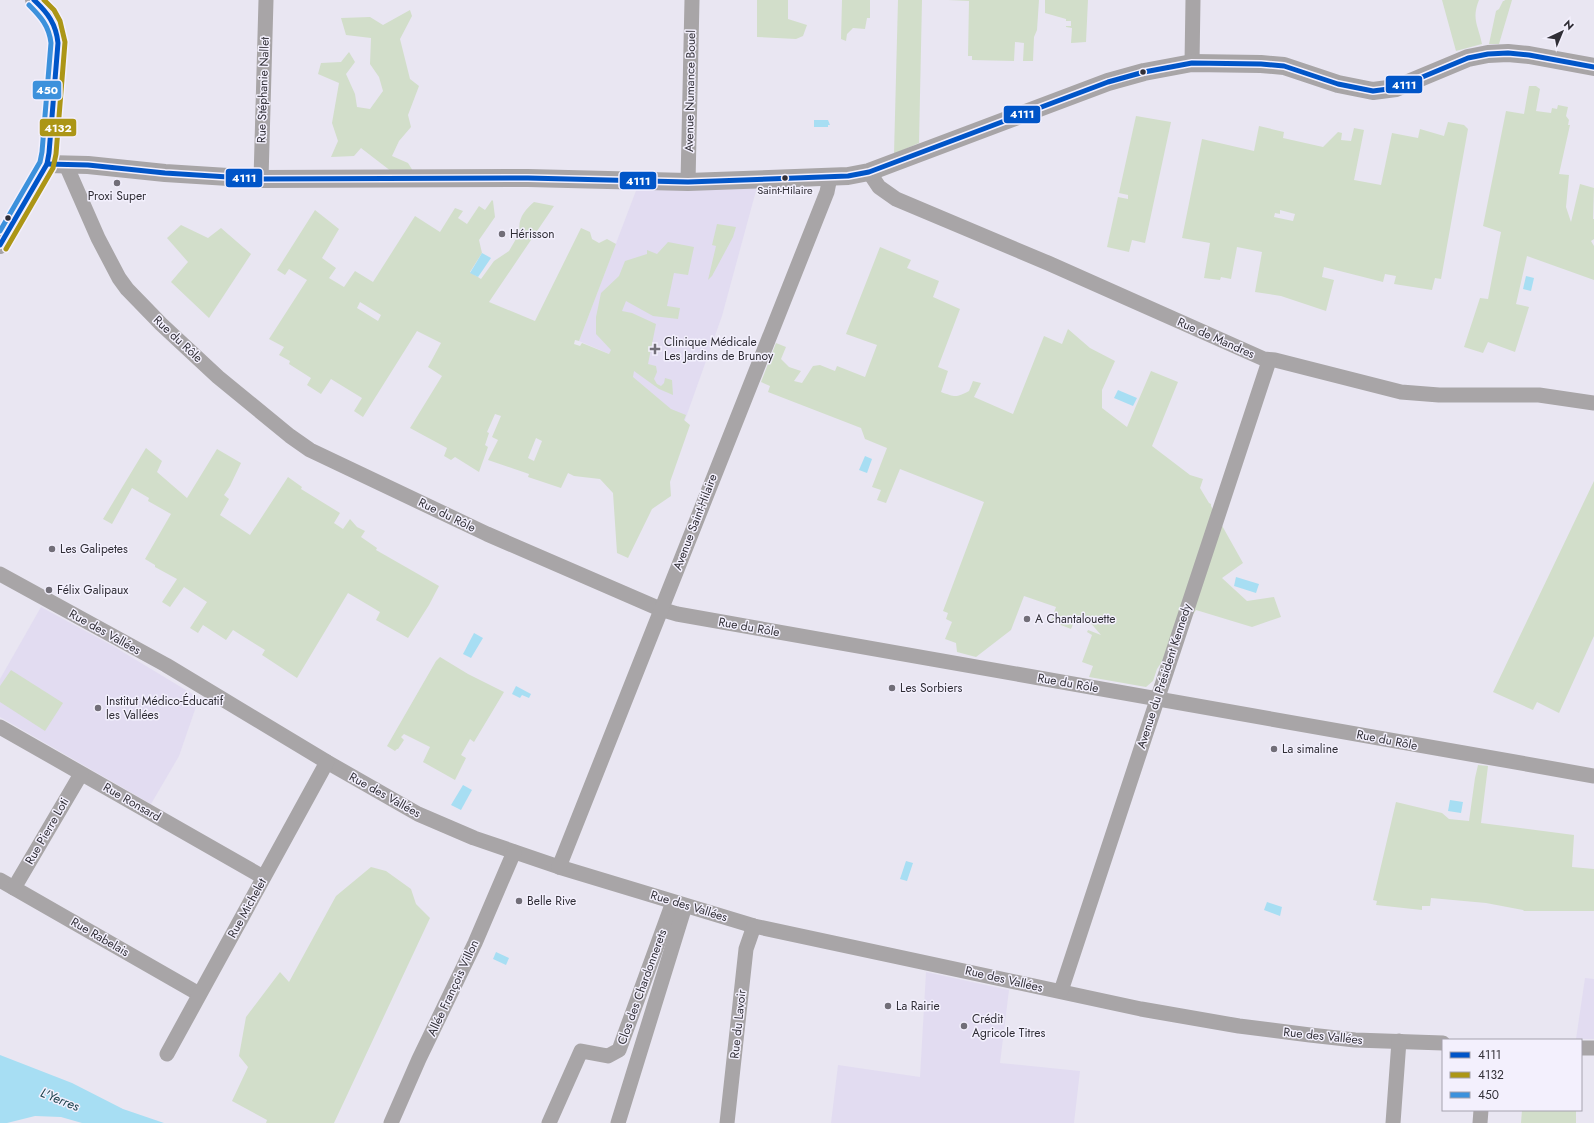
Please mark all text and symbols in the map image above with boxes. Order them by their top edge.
north arrow [1542,12,1582,52]
text: N [1560,16,1578,34]
street label: Avenue Numance Bouel [680,30,700,152]
street label: Rue Stéphanie Nallet [252,36,274,143]
unlabelled marker [1138,67,1148,77]
line badge: 4111 [1385,75,1423,94]
text: 4111 [1392,77,1416,93]
line badge: 450 [32,80,62,100]
text: 450 [36,82,58,98]
line badge: 4111 [1003,105,1041,124]
text: 4111 [1010,106,1034,122]
line badge: 4132 [39,118,77,137]
text: 4132 [44,120,72,136]
line badge: 4111 [225,168,263,188]
text: 4111 [232,170,256,186]
line badge: 4111 [619,171,657,190]
text: 4111 [626,173,650,189]
marker: Saint-Hilaire [780,173,790,183]
marker: Proxi Super [112,178,122,188]
place label: Saint-Hilaire [757,182,813,198]
place label: Proxi Super [88,187,147,205]
unlabelled marker [3,213,13,223]
place label: Hérisson [510,225,555,243]
marker: Hérisson [497,229,507,239]
street label: Rue du Rôle [149,311,207,367]
street label: Rue de Mandres [1174,313,1258,363]
place label: Clinique Médicale Les Jardins de Brunoy [664,333,774,365]
marker: Clinique Médicale Les Jardins de Brunoy [649,343,661,355]
street label: Avenue Saint-Hilaire [668,471,722,573]
street label: Rue du Rôle [415,493,479,537]
place label: Les Galipetes [60,540,128,558]
marker: Les Galipetes [47,544,57,554]
place label: Félix Galipaux [57,581,129,599]
marker: Félix Galipaux [44,585,54,595]
street label: Avenue du Président Kennedy [1132,601,1196,751]
street label: Rue des Vallées [66,605,144,659]
place label: A Chantalouette [1035,610,1116,628]
street label: Rue du Rôle [717,613,781,641]
marker: A Chantalouette [1022,614,1032,624]
street label: Rue du Rôle [1036,669,1100,697]
place label: Les Sorbiers [900,679,963,697]
marker: Les Sorbiers [887,683,897,693]
place label: Institut Médico-Éducatif les Vallées [106,692,224,724]
marker: Institut Médico-Éducatif les Vallées [93,703,103,713]
street label: Rue du Rôle [1355,725,1419,755]
place label: La simaline [1282,740,1338,758]
marker: La simaline [1269,744,1279,754]
street label: Rue des Vallées [346,768,424,822]
street label: Rue Ronsard [100,778,164,826]
street label: Rue Pierre Loti [21,794,73,868]
street label: Rue Michelet [223,875,271,941]
street label: Rue des Vallées [648,886,730,926]
place label: Belle Rive [527,892,576,910]
marker: Belle Rive [514,896,524,906]
street label: Rue Rabelais [67,913,133,961]
street label: Clos des Chardonnerets [613,927,671,1047]
street label: Allée François Villon [423,937,483,1039]
street label: Rue des Vallées [963,961,1045,997]
street label: Rue du Lavoir [725,988,751,1060]
place label: La Rairie [896,997,940,1015]
marker: La Rairie [883,1001,893,1011]
place label: Crédit Agricole Titres [972,1010,1046,1042]
marker: Crédit Agricole Titres [959,1021,969,1031]
street label: Rue des Vallées [1283,1023,1364,1049]
legend [1442,1039,1582,1111]
text: 4111 [1478,1046,1501,1064]
text: 4132 [1478,1066,1504,1084]
water label: L'Yerres [38,1083,83,1116]
text: 450 [1478,1086,1499,1104]

